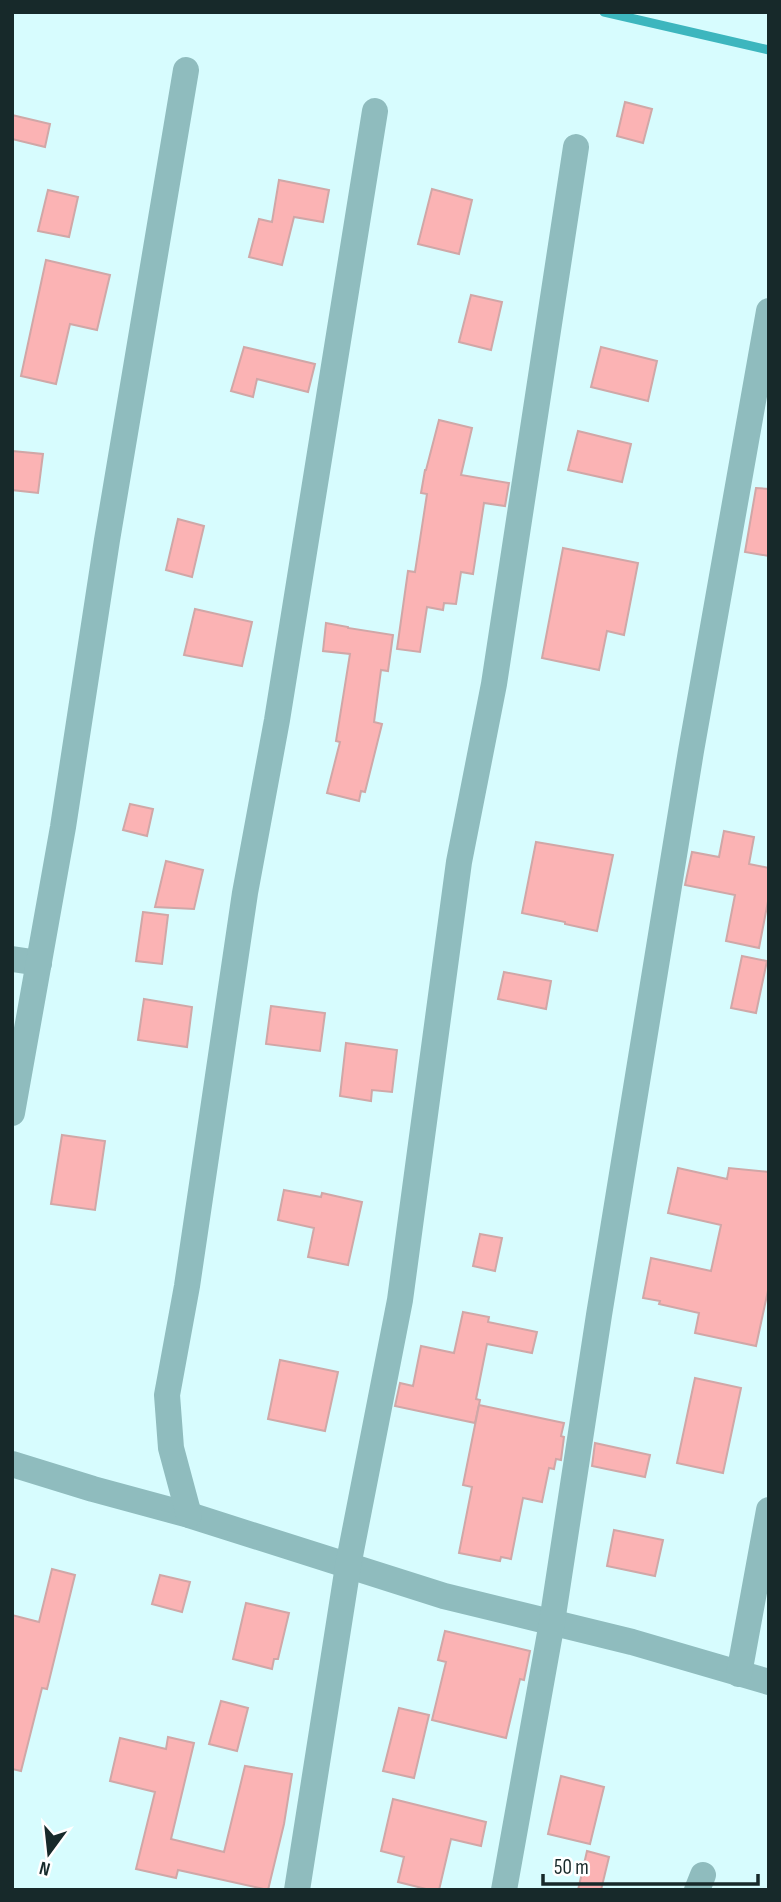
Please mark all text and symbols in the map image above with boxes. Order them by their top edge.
north arrow [14,1818,84,1888]
scale bar [543,1842,758,1886]
text: 50 m [554,1855,589,1880]
text: N [37,1856,53,1880]

